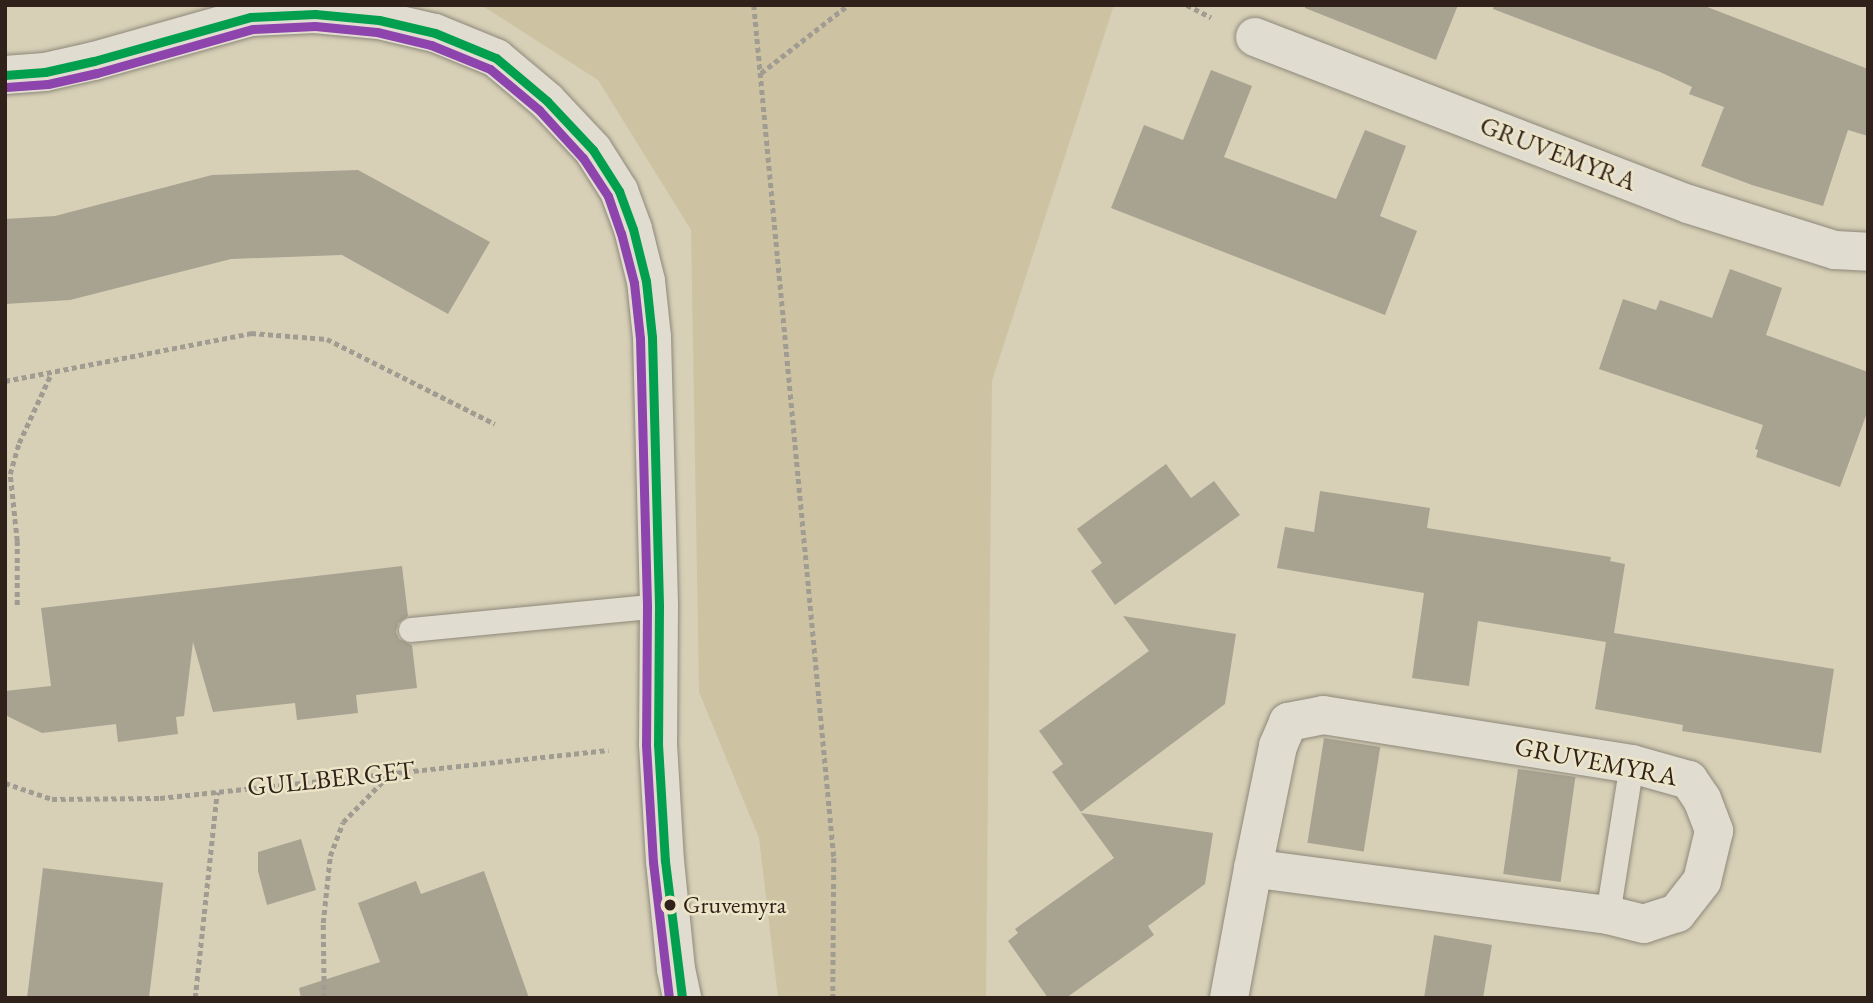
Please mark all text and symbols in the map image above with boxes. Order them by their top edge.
street label: GRUVEMYRA [1475,110,1641,198]
street label: GRUVEMYRA [1512,731,1680,793]
street label: GULLBERGET [246,755,416,803]
place label: Gruvemyra [683,891,786,919]
marker: Gruvemyra [663,898,677,912]

